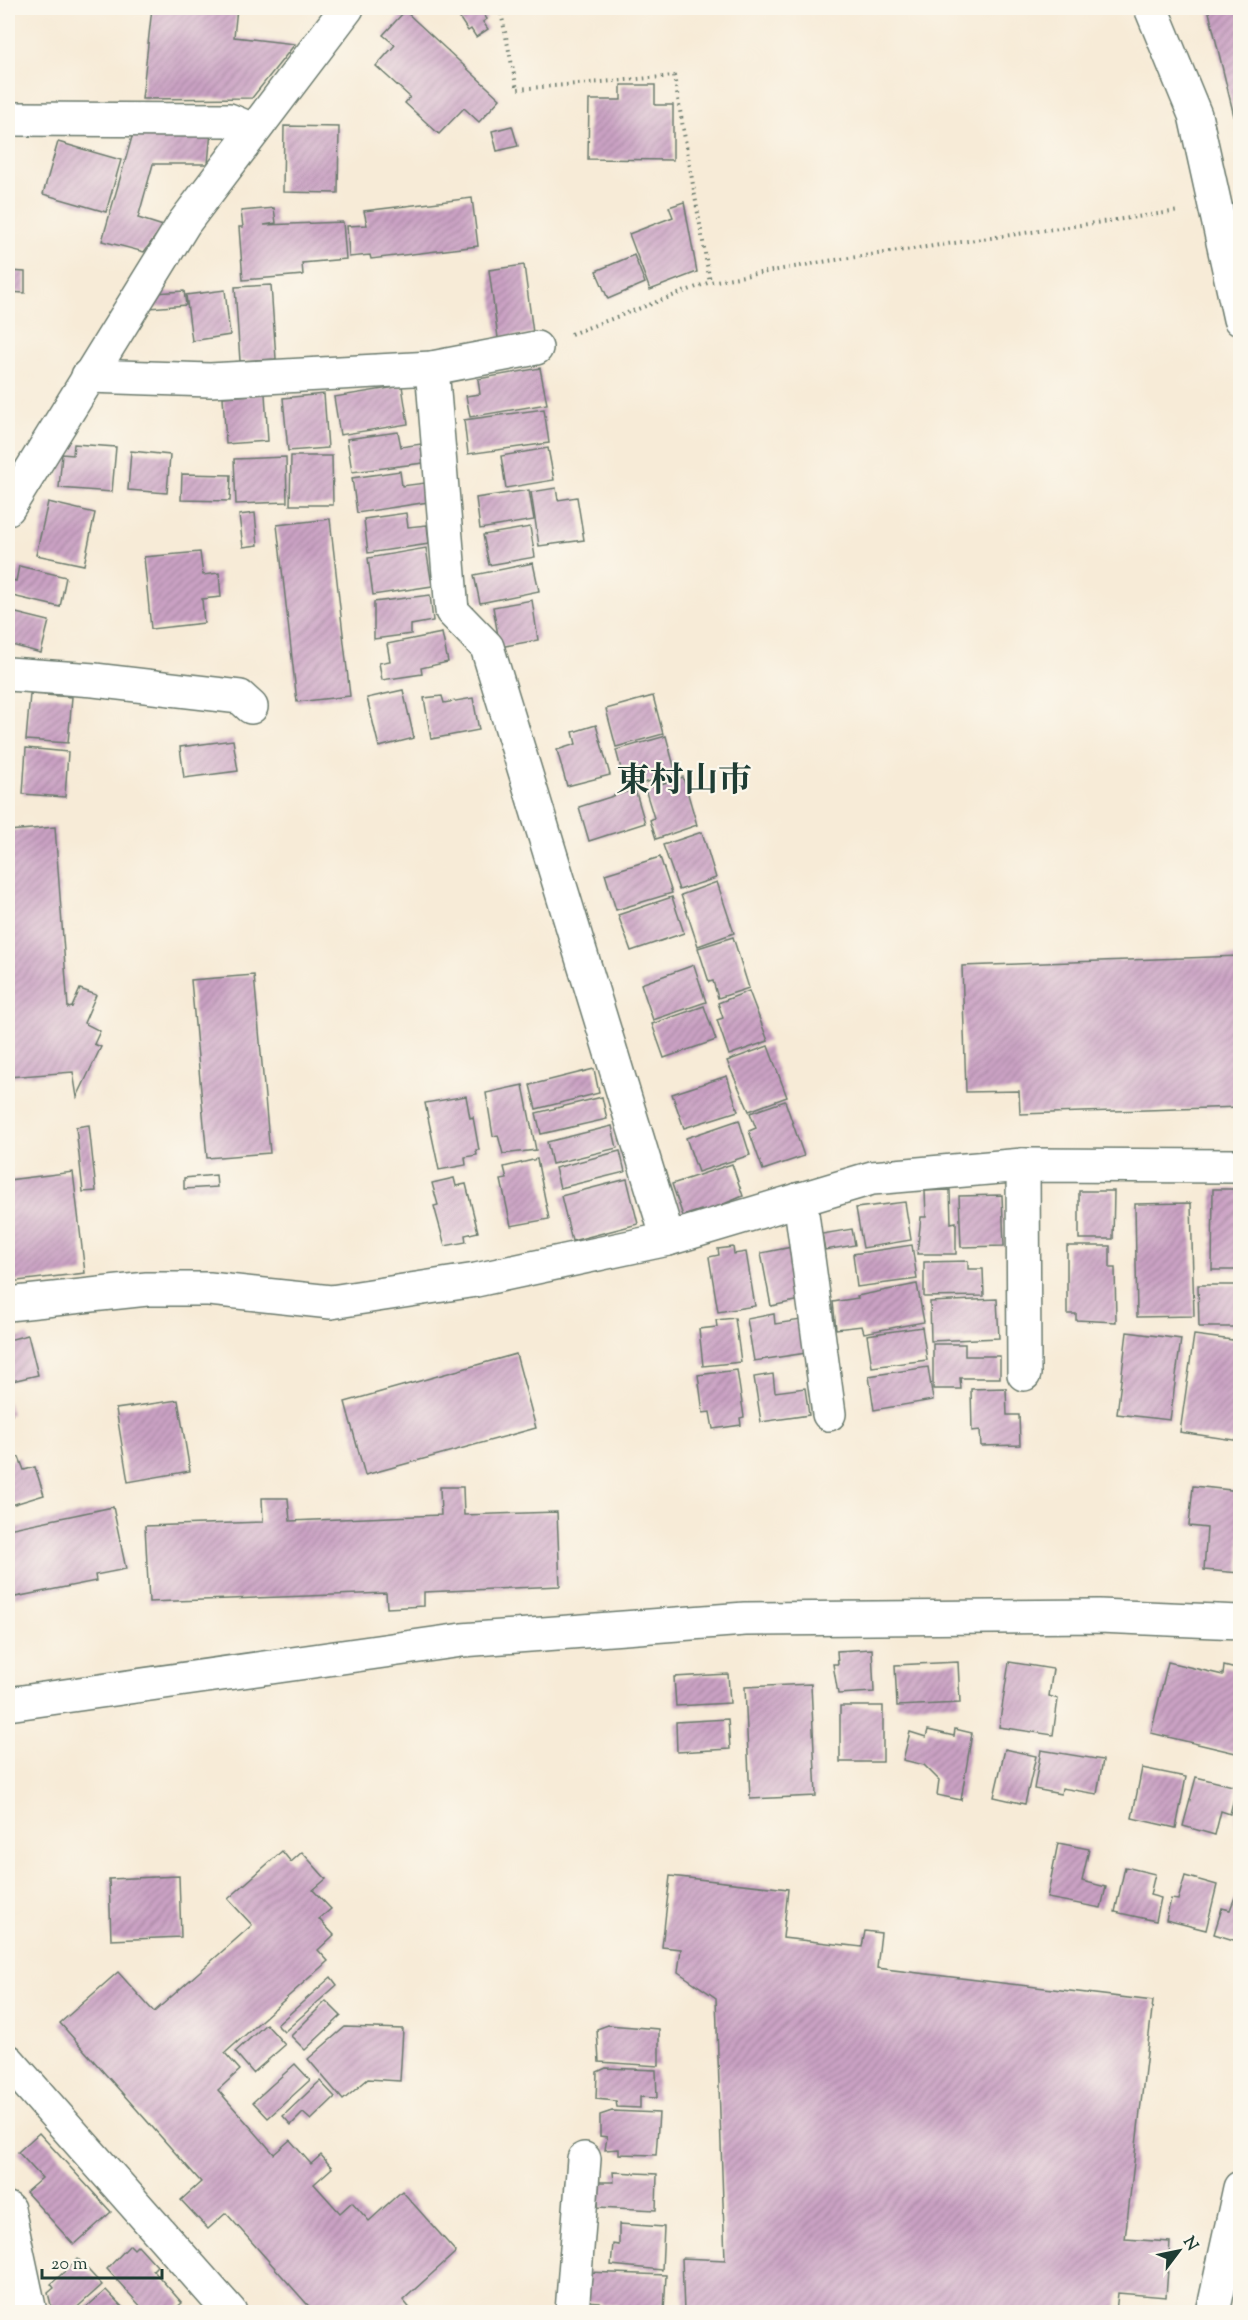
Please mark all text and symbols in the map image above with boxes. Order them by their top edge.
district label: 東村山市 [616,758,752,807]
north arrow [1149,2221,1209,2281]
text: N [1176,2233,1203,2256]
scale bar [42,2242,162,2280]
text: 20 m [51,2252,88,2278]

